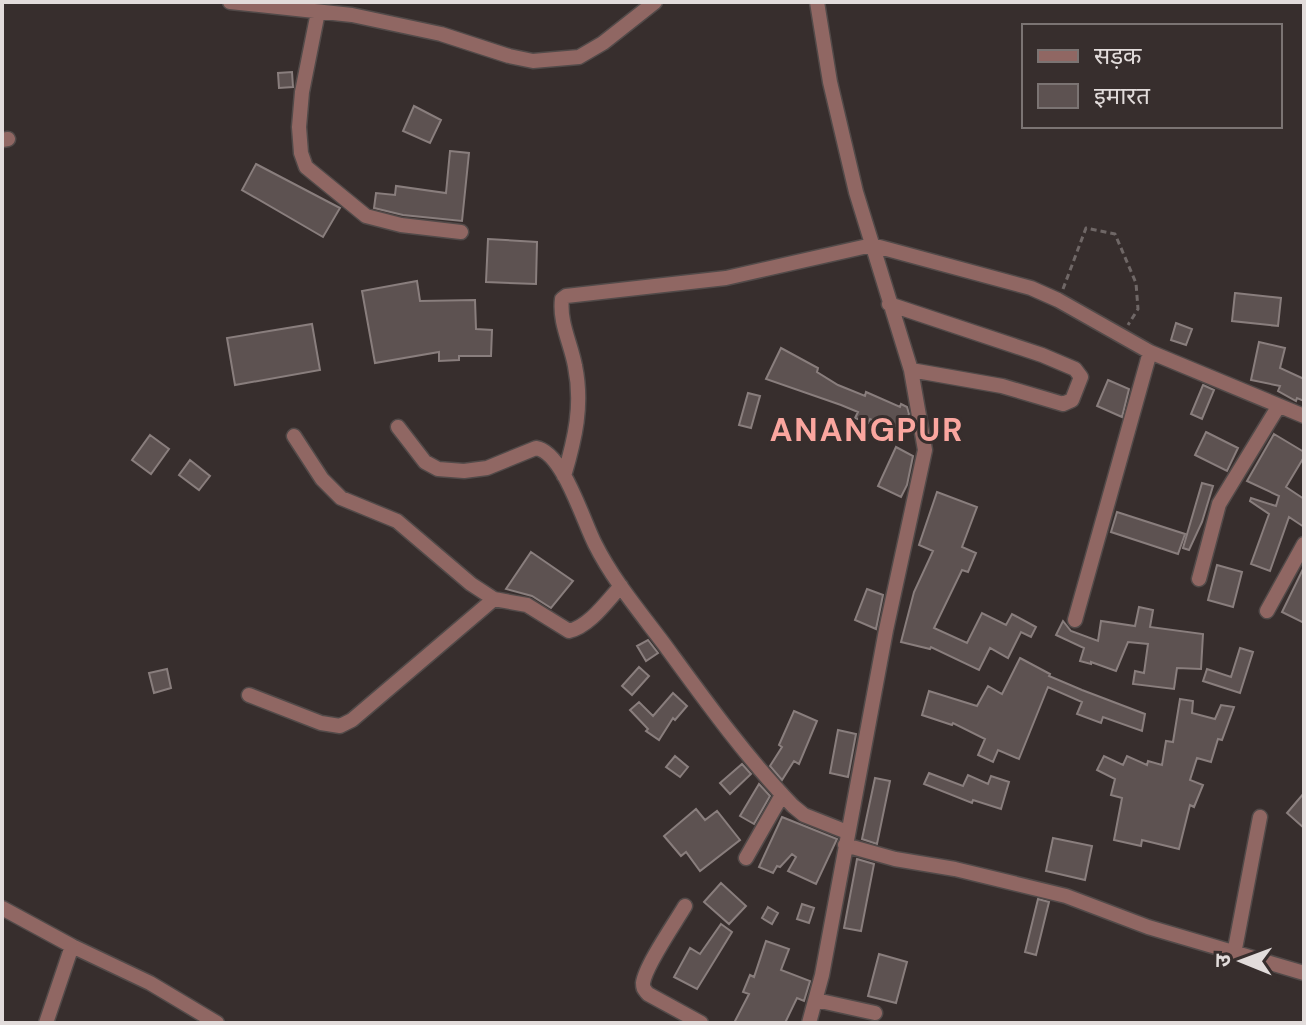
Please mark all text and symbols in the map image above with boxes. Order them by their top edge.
legend [1022,24,1282,128]
text: सड़क [1094,40,1142,71]
text: इमारत [1094,80,1151,111]
district label: ANANGPUR [770,409,964,451]
north arrow [1202,921,1282,1001]
text: उ [1208,953,1237,967]

